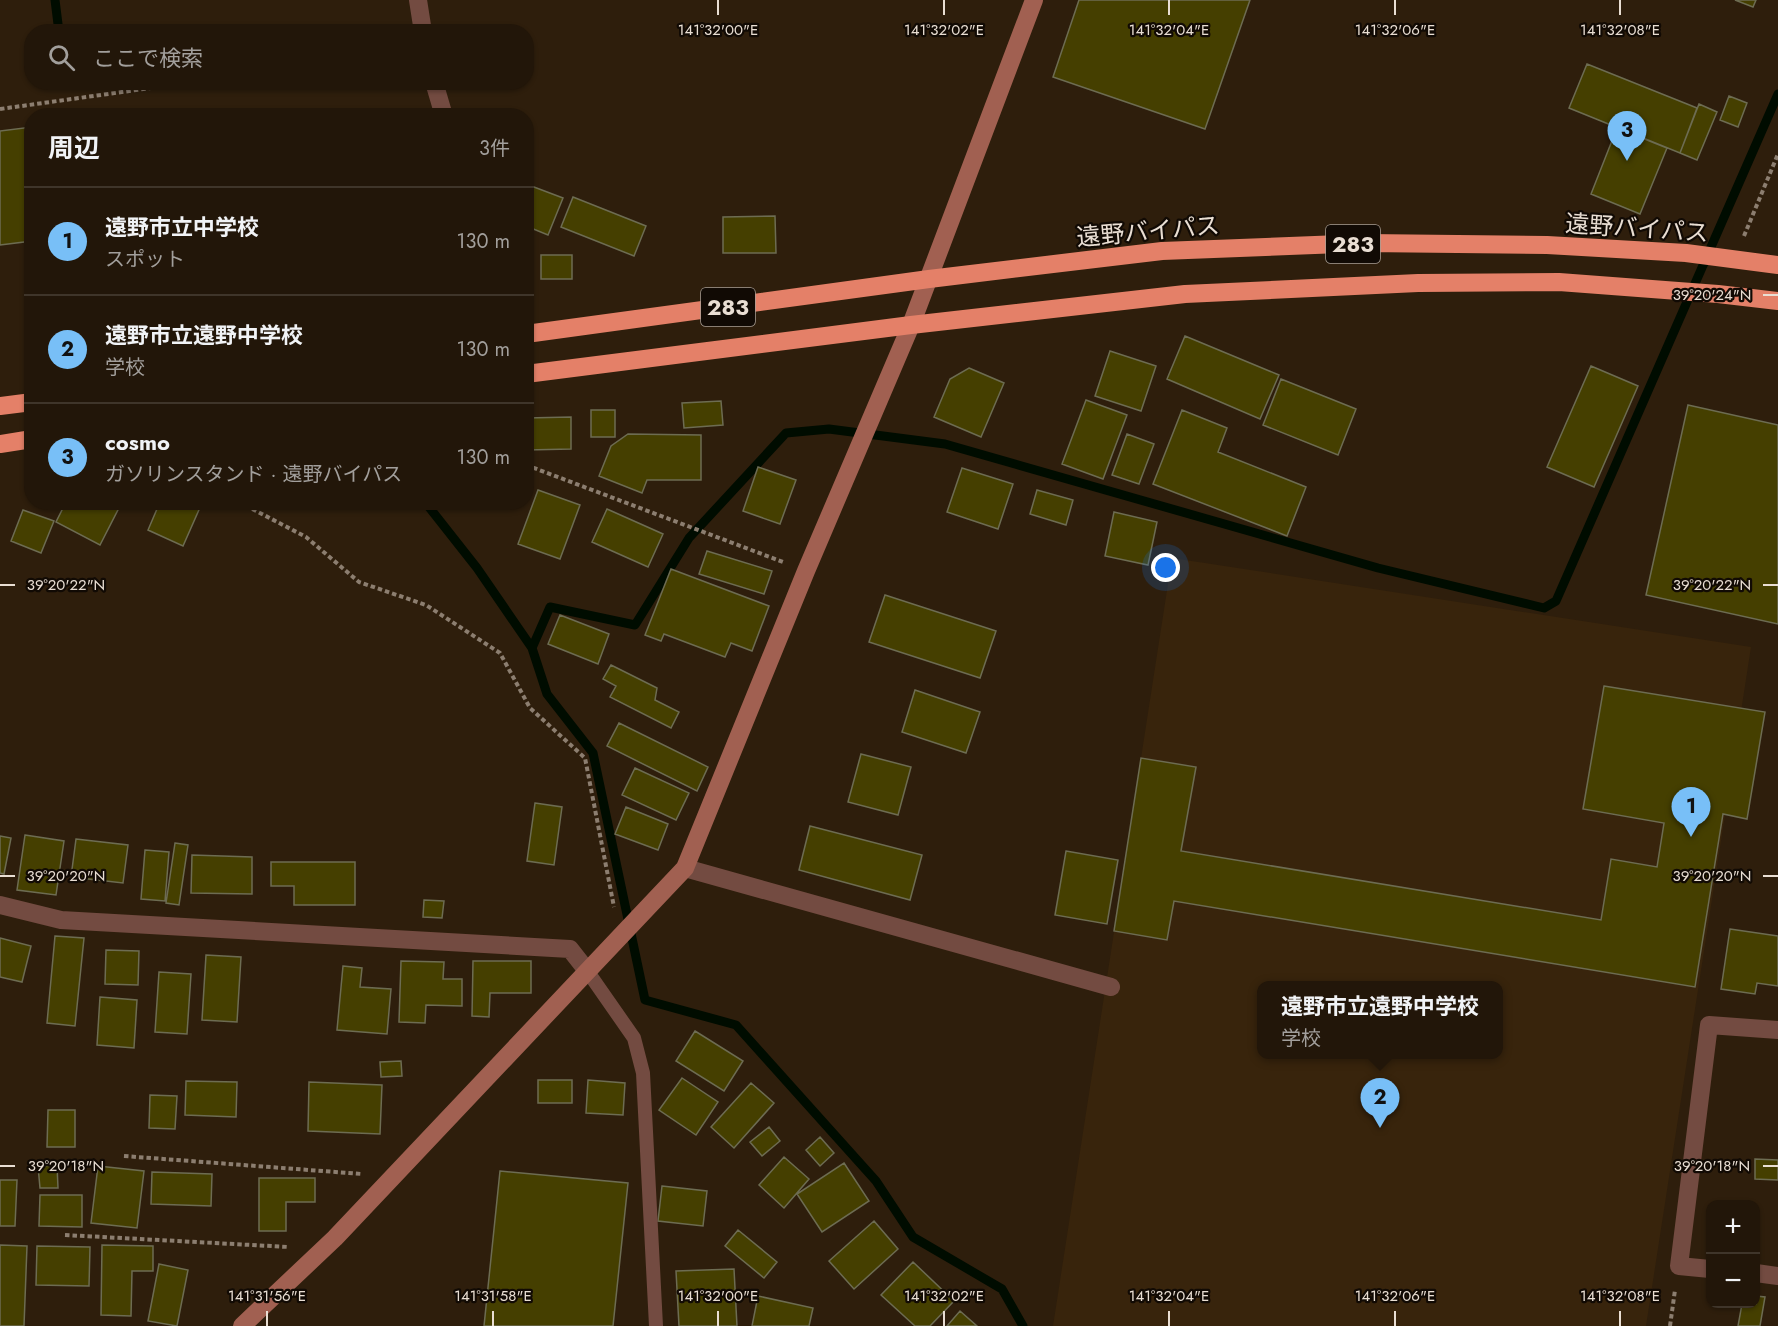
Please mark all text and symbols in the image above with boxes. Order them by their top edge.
text: 141°32'00"E [678,19,758,41]
text: 141°32'02"E [904,19,984,41]
text: 141°32'04"E [1129,19,1209,41]
text: 141°32'06"E [1355,19,1435,41]
text: 141°32'08"E [1580,19,1660,41]
search box [24,24,534,90]
icon: search [45,41,78,74]
text: ここで検索 [93,42,203,74]
pin: 3 [1608,112,1646,161]
text: 周辺 [48,129,100,167]
text: 3件 [479,134,510,163]
street label: 遠野バイパス [1564,206,1710,250]
street label: 遠野バイパス [1075,207,1221,255]
text: 遠野市立中学校 [105,211,259,243]
road number: 283 [1326,225,1380,263]
text: 1 [62,227,73,256]
text: 130 m [456,227,510,256]
text: スポット [105,245,185,274]
text: 39°20'24"N [1673,284,1751,306]
road number: 283 [701,288,755,326]
text: 遠野市立遠野中学校 [105,319,303,351]
text: 2 [61,335,74,364]
text: 130 m [456,335,510,364]
text: 学校 [105,353,145,382]
text: cosmo [105,426,170,458]
text: 3 [61,443,74,472]
text: 130 m [456,443,510,472]
text: ガソリンスタンド · 遠野バイパス [105,460,402,489]
your location [1151,553,1180,582]
text: 39°20'22"N [27,574,105,596]
text: 39°20'22"N [1673,574,1751,596]
pin: 1 [1672,788,1710,837]
text: 39°20'20"N [27,865,105,887]
text: 39°20'20"N [1673,865,1751,887]
popup [1257,981,1503,1059]
text: 遠野市立遠野中学校 [1281,990,1479,1022]
text: 学校 [1281,1024,1321,1053]
pin: 2 [1360,1078,1400,1128]
text: 39°20'18"N [28,1155,104,1177]
text: 39°20'18"N [1674,1155,1750,1177]
map controls [1706,1200,1760,1308]
button: + [1706,1200,1760,1254]
button: − [1706,1254,1760,1308]
text: 141°31'56"E [228,1285,306,1307]
text: 141°31'58"E [454,1285,532,1307]
text: 141°32'00"E [678,1285,758,1307]
text: 141°32'02"E [904,1285,984,1307]
text: 141°32'04"E [1129,1285,1209,1307]
text: 141°32'06"E [1355,1285,1435,1307]
text: 141°32'08"E [1580,1285,1660,1307]

